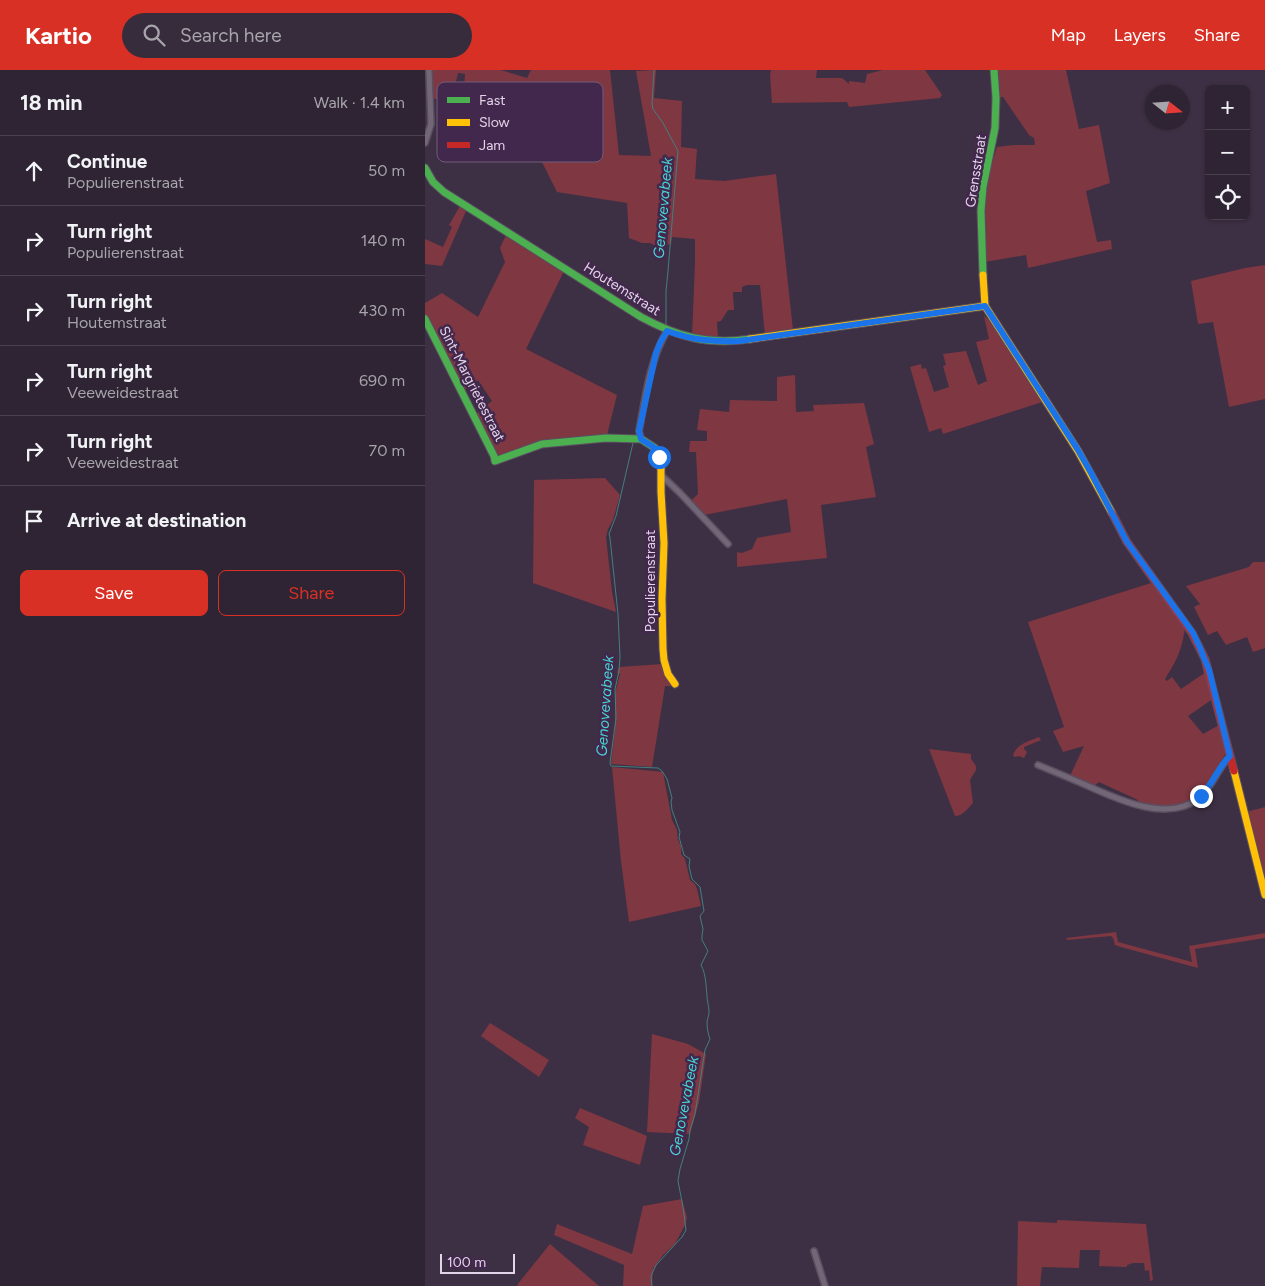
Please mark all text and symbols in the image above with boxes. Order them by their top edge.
search box [122,13,472,58]
text: Kartio [25,21,92,50]
icon: search [140,21,168,49]
text: Search here [180,24,282,47]
text: Map [1051,24,1086,46]
text: Layers [1114,24,1166,46]
text: Share [1194,24,1240,46]
legend [437,82,603,162]
north arrow [1145,85,1190,130]
map controls [1205,85,1250,220]
button: + [1205,85,1250,130]
text: 18 min [20,90,82,115]
text: Fast [479,92,505,109]
text: Walk · 1.4 km [314,93,405,112]
text: Slow [479,114,510,131]
button: − [1205,130,1250,175]
street label: Grensstraat [962,133,990,209]
text: Jam [479,137,505,154]
text: Continue [67,150,147,173]
water label: Genovevabeek [650,156,676,259]
icon: ahead [20,157,48,185]
text: 50 m [368,161,405,180]
text: Populierenstraat [67,173,184,192]
button: locate [1205,175,1250,220]
text: Turn right [67,220,153,243]
icon: right [20,227,48,255]
text: 140 m [361,231,405,250]
text: Populierenstraat [67,243,184,262]
street label: Houtemstraat [580,259,664,319]
text: Turn right [67,290,153,313]
icon: right [20,297,48,325]
text: 430 m [359,301,405,320]
text: Houtemstraat [67,313,167,332]
street label: Sint-Margrietestraat [436,323,508,445]
text: Turn right [67,360,153,383]
icon: right [20,367,48,395]
text: 690 m [359,371,405,390]
text: Veeweidestraat [67,383,179,402]
text: Turn right [67,430,153,453]
icon: right [20,437,48,465]
text: 70 m [369,441,405,460]
route start [648,446,671,469]
text: Veeweidestraat [67,453,179,472]
icon: arrive [20,507,48,535]
text: Arrive at destination [67,509,246,532]
street label: Populierenstraat [642,530,659,632]
button: Save [20,570,208,616]
button: Share [218,570,405,616]
water label: Genovevabeek [592,654,618,757]
route end [1190,785,1213,808]
water label: Genovevabeek [666,1054,703,1157]
scale bar [440,1251,515,1274]
text: 100 m [447,1254,486,1271]

